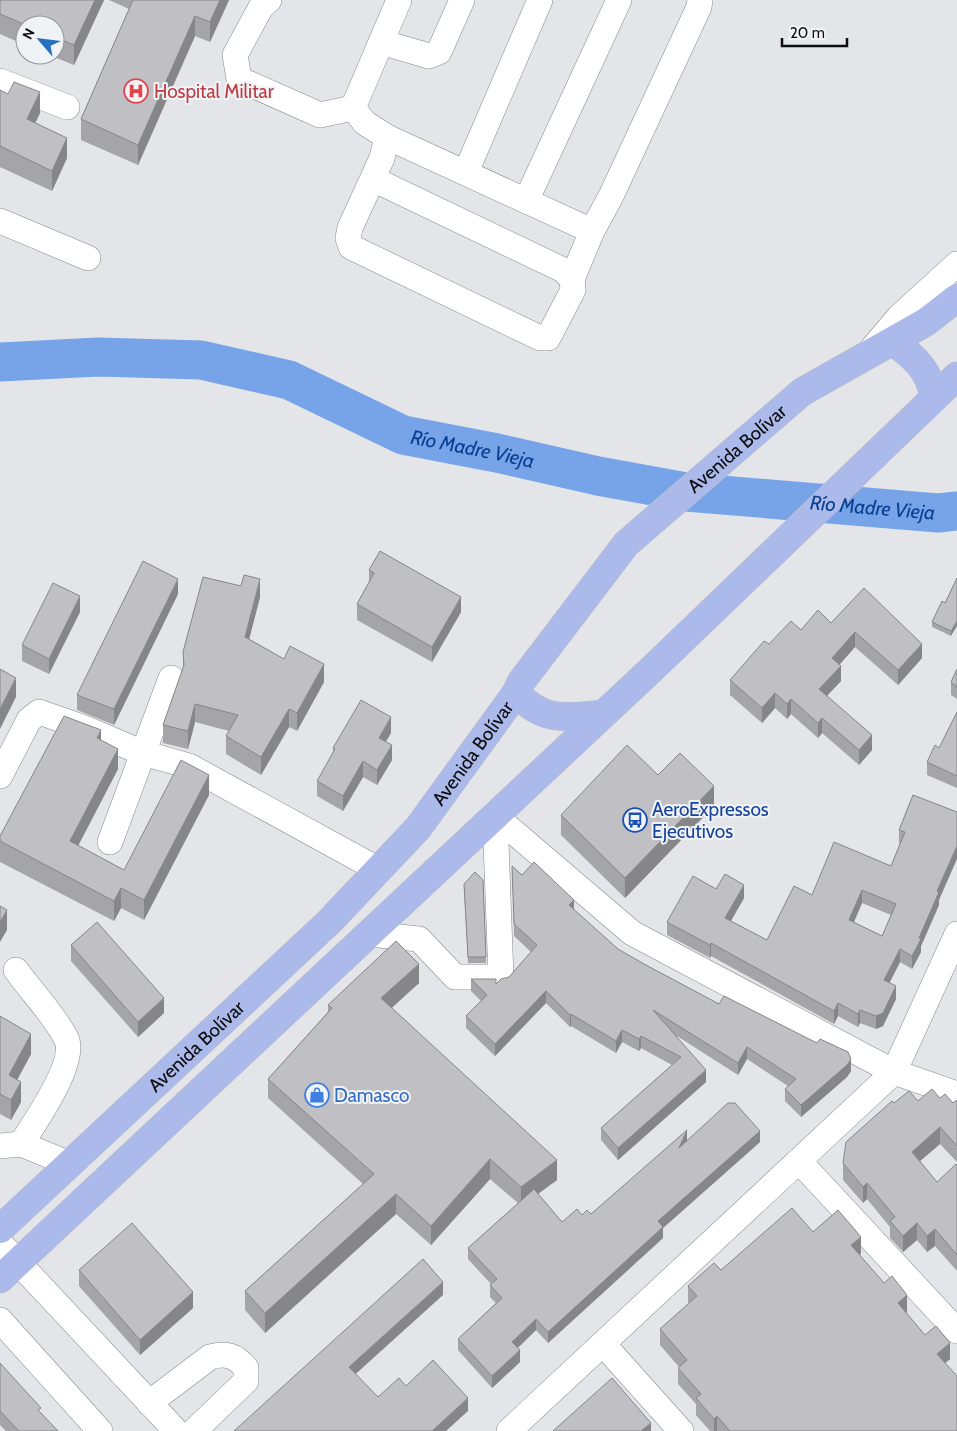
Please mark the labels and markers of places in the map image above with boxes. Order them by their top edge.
hospital icon: Hospital Militar [123,78,149,104]
place label: Hospital Militar [154,80,274,103]
place label: AeroExpressos Ejecutivos [652,798,769,843]
bus stop icon: AeroExpressos Ejecutivos [622,807,648,833]
shop icon: Damasco [304,1082,330,1108]
place label: Damasco [334,1084,409,1107]

